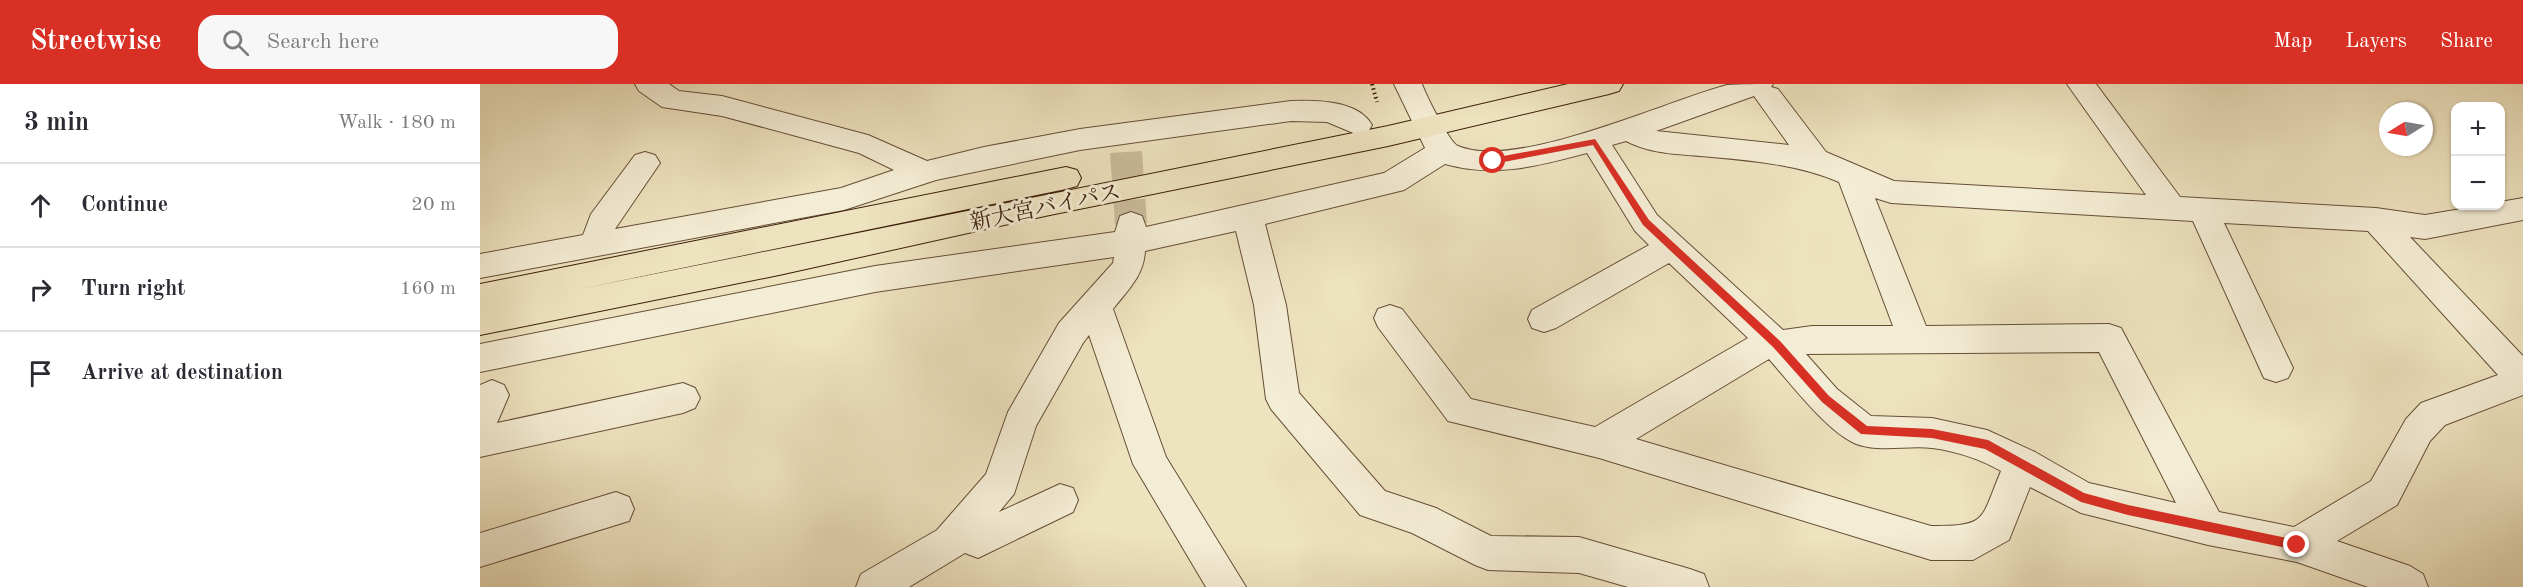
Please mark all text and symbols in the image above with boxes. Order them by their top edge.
search box [198,15,618,69]
icon: search [219,26,252,59]
text: Streetwise [30,28,162,56]
text: Search here [267,31,379,53]
text: Map [2273,31,2312,52]
text: Layers [2345,31,2407,52]
text: Share [2440,31,2493,52]
north arrow [2379,102,2433,156]
map controls [2451,102,2505,210]
button: + [2451,102,2505,156]
text: 3 min [24,110,89,136]
text: Walk · 180 m [337,113,456,133]
route start [1479,147,1505,173]
button: − [2451,156,2505,210]
street label: 新大宮バイパス [968,179,1123,235]
icon: ahead [24,189,57,222]
text: Continue [81,194,168,216]
text: 20 m [411,195,456,215]
icon: right [24,273,57,306]
text: Turn right [81,278,185,300]
text: 160 m [400,279,456,299]
icon: arrive [24,357,57,390]
text: Arrive at destination [81,362,283,384]
route end [2283,531,2309,557]

